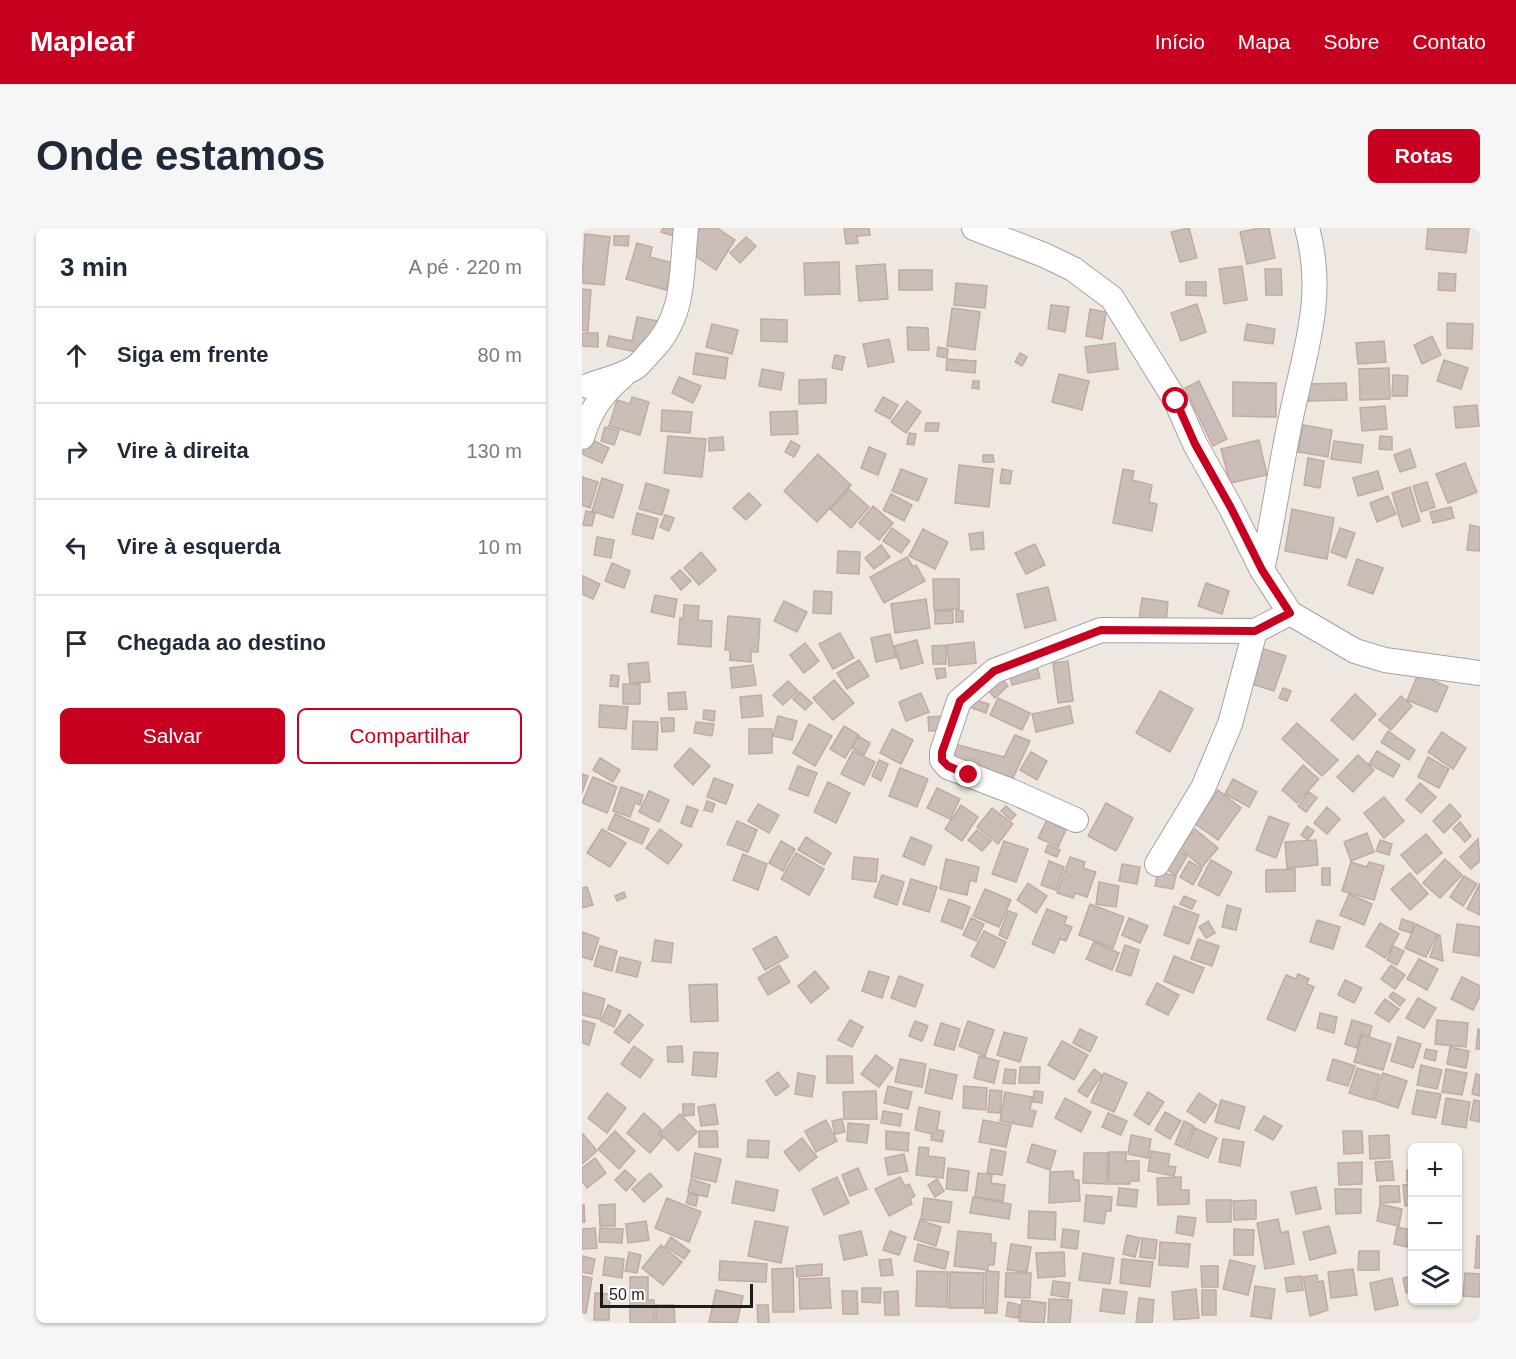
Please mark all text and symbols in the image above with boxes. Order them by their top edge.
text: Mapleaf [30,26,134,57]
text: Início [1155,30,1205,53]
text: Mapa [1238,30,1290,53]
text: Sobre [1323,30,1379,53]
text: Contato [1412,30,1486,53]
button: Rotas [1368,129,1480,183]
text: Onde estamos [36,132,325,179]
text: 3 min [60,252,128,282]
text: A pé · 220 m [409,256,522,278]
icon: ahead [60,339,93,372]
text: Siga em frente [117,342,269,367]
text: 80 m [478,344,522,366]
route start [1162,387,1188,413]
icon: right [60,435,93,468]
text: Vire à direita [117,438,249,463]
text: 130 m [466,440,522,462]
icon: left [60,531,93,564]
text: Vire à esquerda [117,534,280,559]
text: 10 m [478,536,522,558]
icon: arrive [60,627,93,660]
text: Chegada ao destino [117,630,326,655]
button: Salvar [60,708,285,764]
button: Compartilhar [297,708,522,764]
route end [955,761,981,787]
map controls [1408,1143,1462,1305]
button: + [1408,1143,1462,1197]
button: − [1408,1197,1462,1251]
button: layers [1408,1251,1462,1305]
scale bar [600,1281,753,1308]
text: 50 m [609,1286,645,1303]

